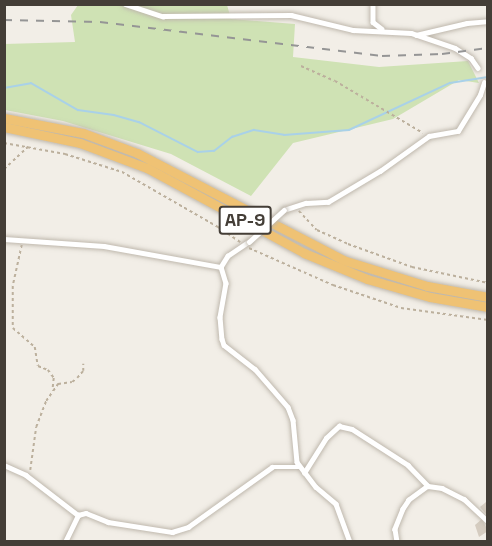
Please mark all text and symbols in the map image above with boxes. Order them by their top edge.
road number: AP-9 [218,205,272,235]

